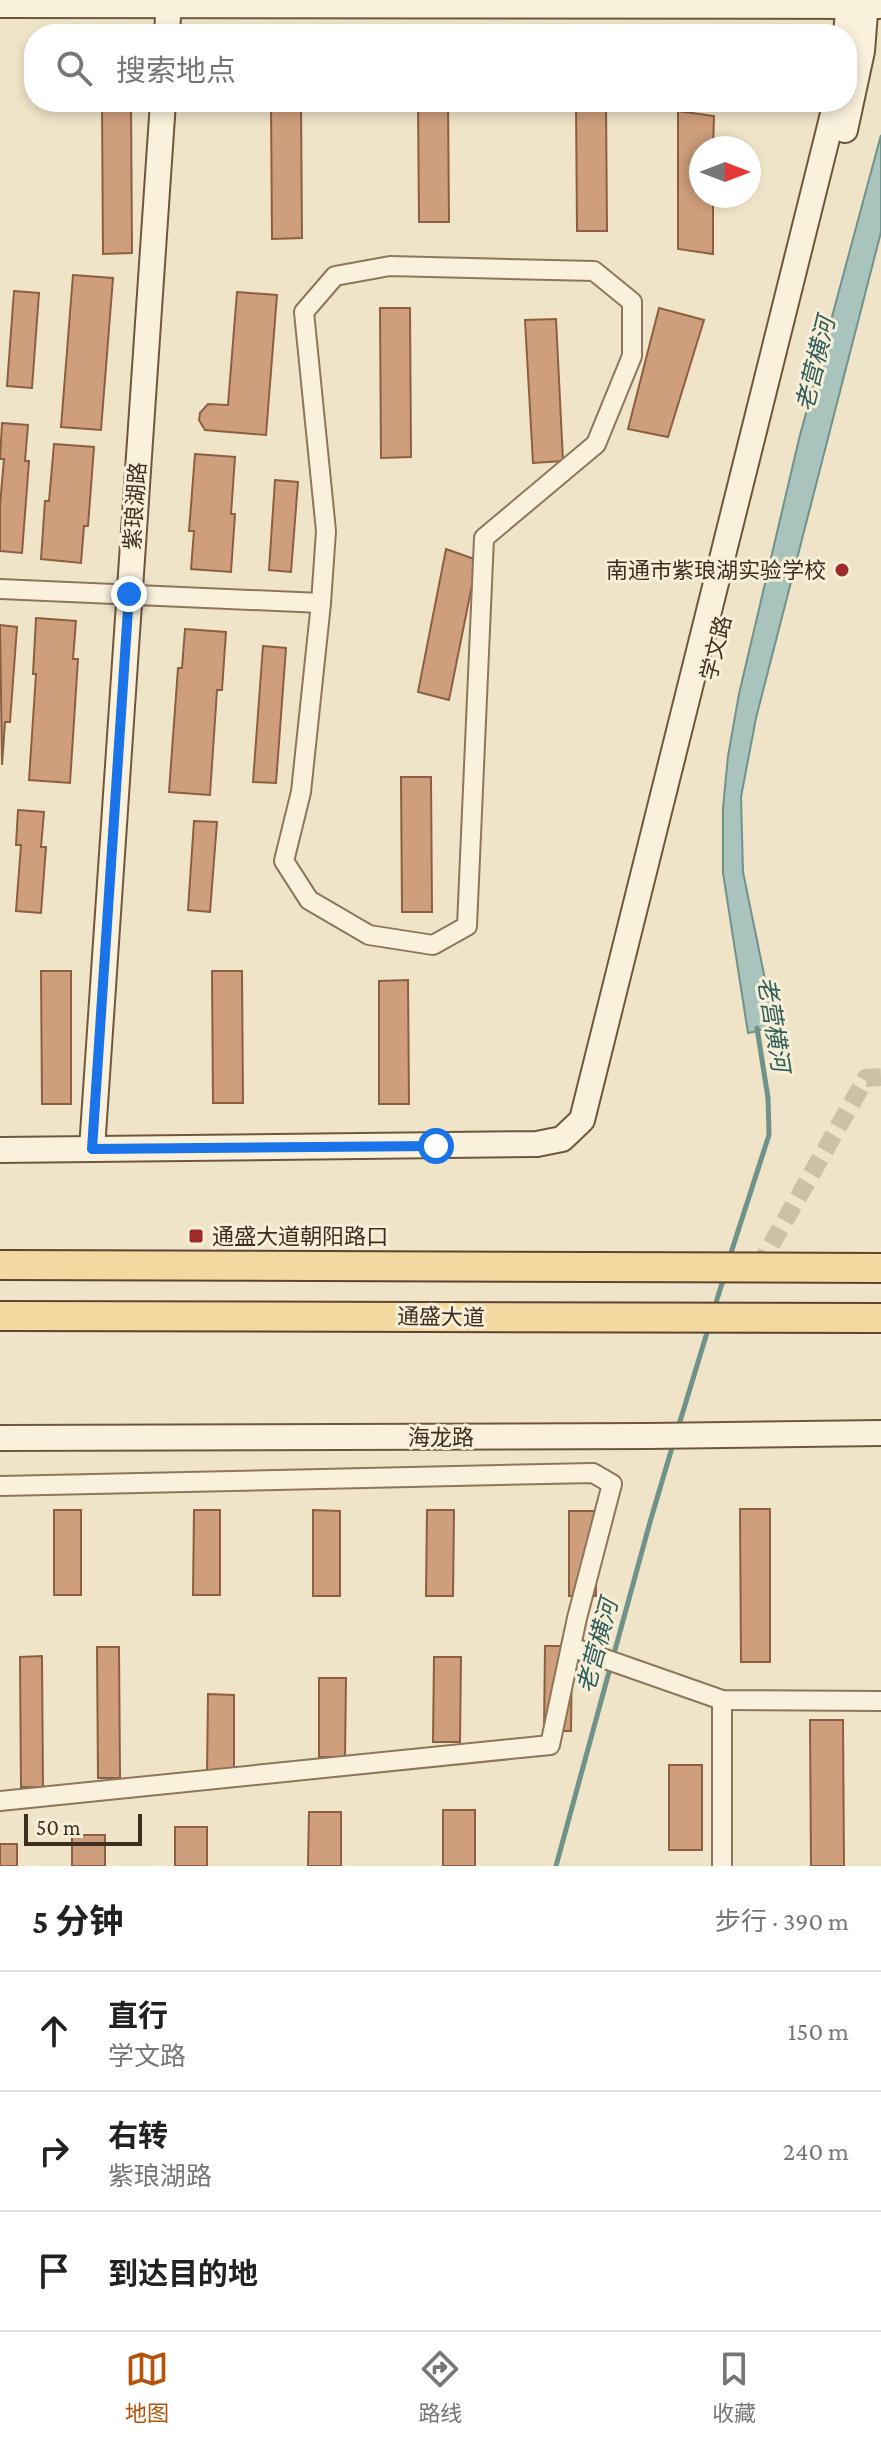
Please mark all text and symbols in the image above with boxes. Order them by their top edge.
search box [24,24,857,112]
icon: search [52,46,96,90]
text: 搜索地点 [116,54,236,87]
north arrow [689,136,761,208]
water label: 老营横河 [790,310,841,414]
street label: 紫琅湖路 [119,461,151,551]
place label: 南通市紫琅湖实验学校 [606,558,826,583]
marker: 南通市紫琅湖实验学校 [833,561,851,579]
route end [111,576,147,612]
street label: 学文路 [696,613,736,683]
water label: 老营横河 [753,974,795,1077]
route start [418,1128,454,1164]
place label: 通盛大道朝阳路口 [212,1224,388,1249]
marker: 通盛大道朝阳路口 [187,1227,205,1245]
street label: 通盛大道 [397,1304,485,1330]
street label: 海龙路 [408,1425,474,1450]
water label: 老营横河 [572,1592,623,1696]
scale bar [24,1810,142,1846]
text: 50 m [36,1815,81,1840]
text: 5 分钟 [32,1903,123,1940]
text: 步行 · 390 m [715,1907,849,1936]
text: 直行 [108,1999,168,2032]
icon: ahead [32,2009,76,2053]
text: 150 m [788,2017,849,2046]
text: 学文路 [108,2042,186,2071]
text: 右转 [108,2119,168,2152]
icon: right [32,2129,76,2173]
text: 240 m [783,2137,849,2166]
text: 紫琅湖路 [108,2162,212,2191]
icon: arrive [32,2249,76,2293]
text: 到达目的地 [108,2257,258,2290]
tab: 地图 [125,2347,169,2427]
tab: 路线 [418,2347,462,2427]
tab: 收藏 [712,2347,756,2427]

